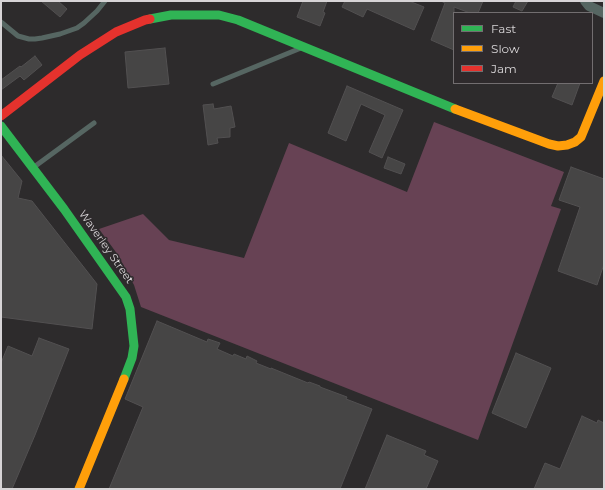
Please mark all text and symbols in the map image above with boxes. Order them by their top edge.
legend [453,12,593,84]
text: Fast [491,21,516,36]
text: Slow [491,41,520,56]
text: Jam [491,61,517,76]
street label: Waverley Street [76,208,136,286]

